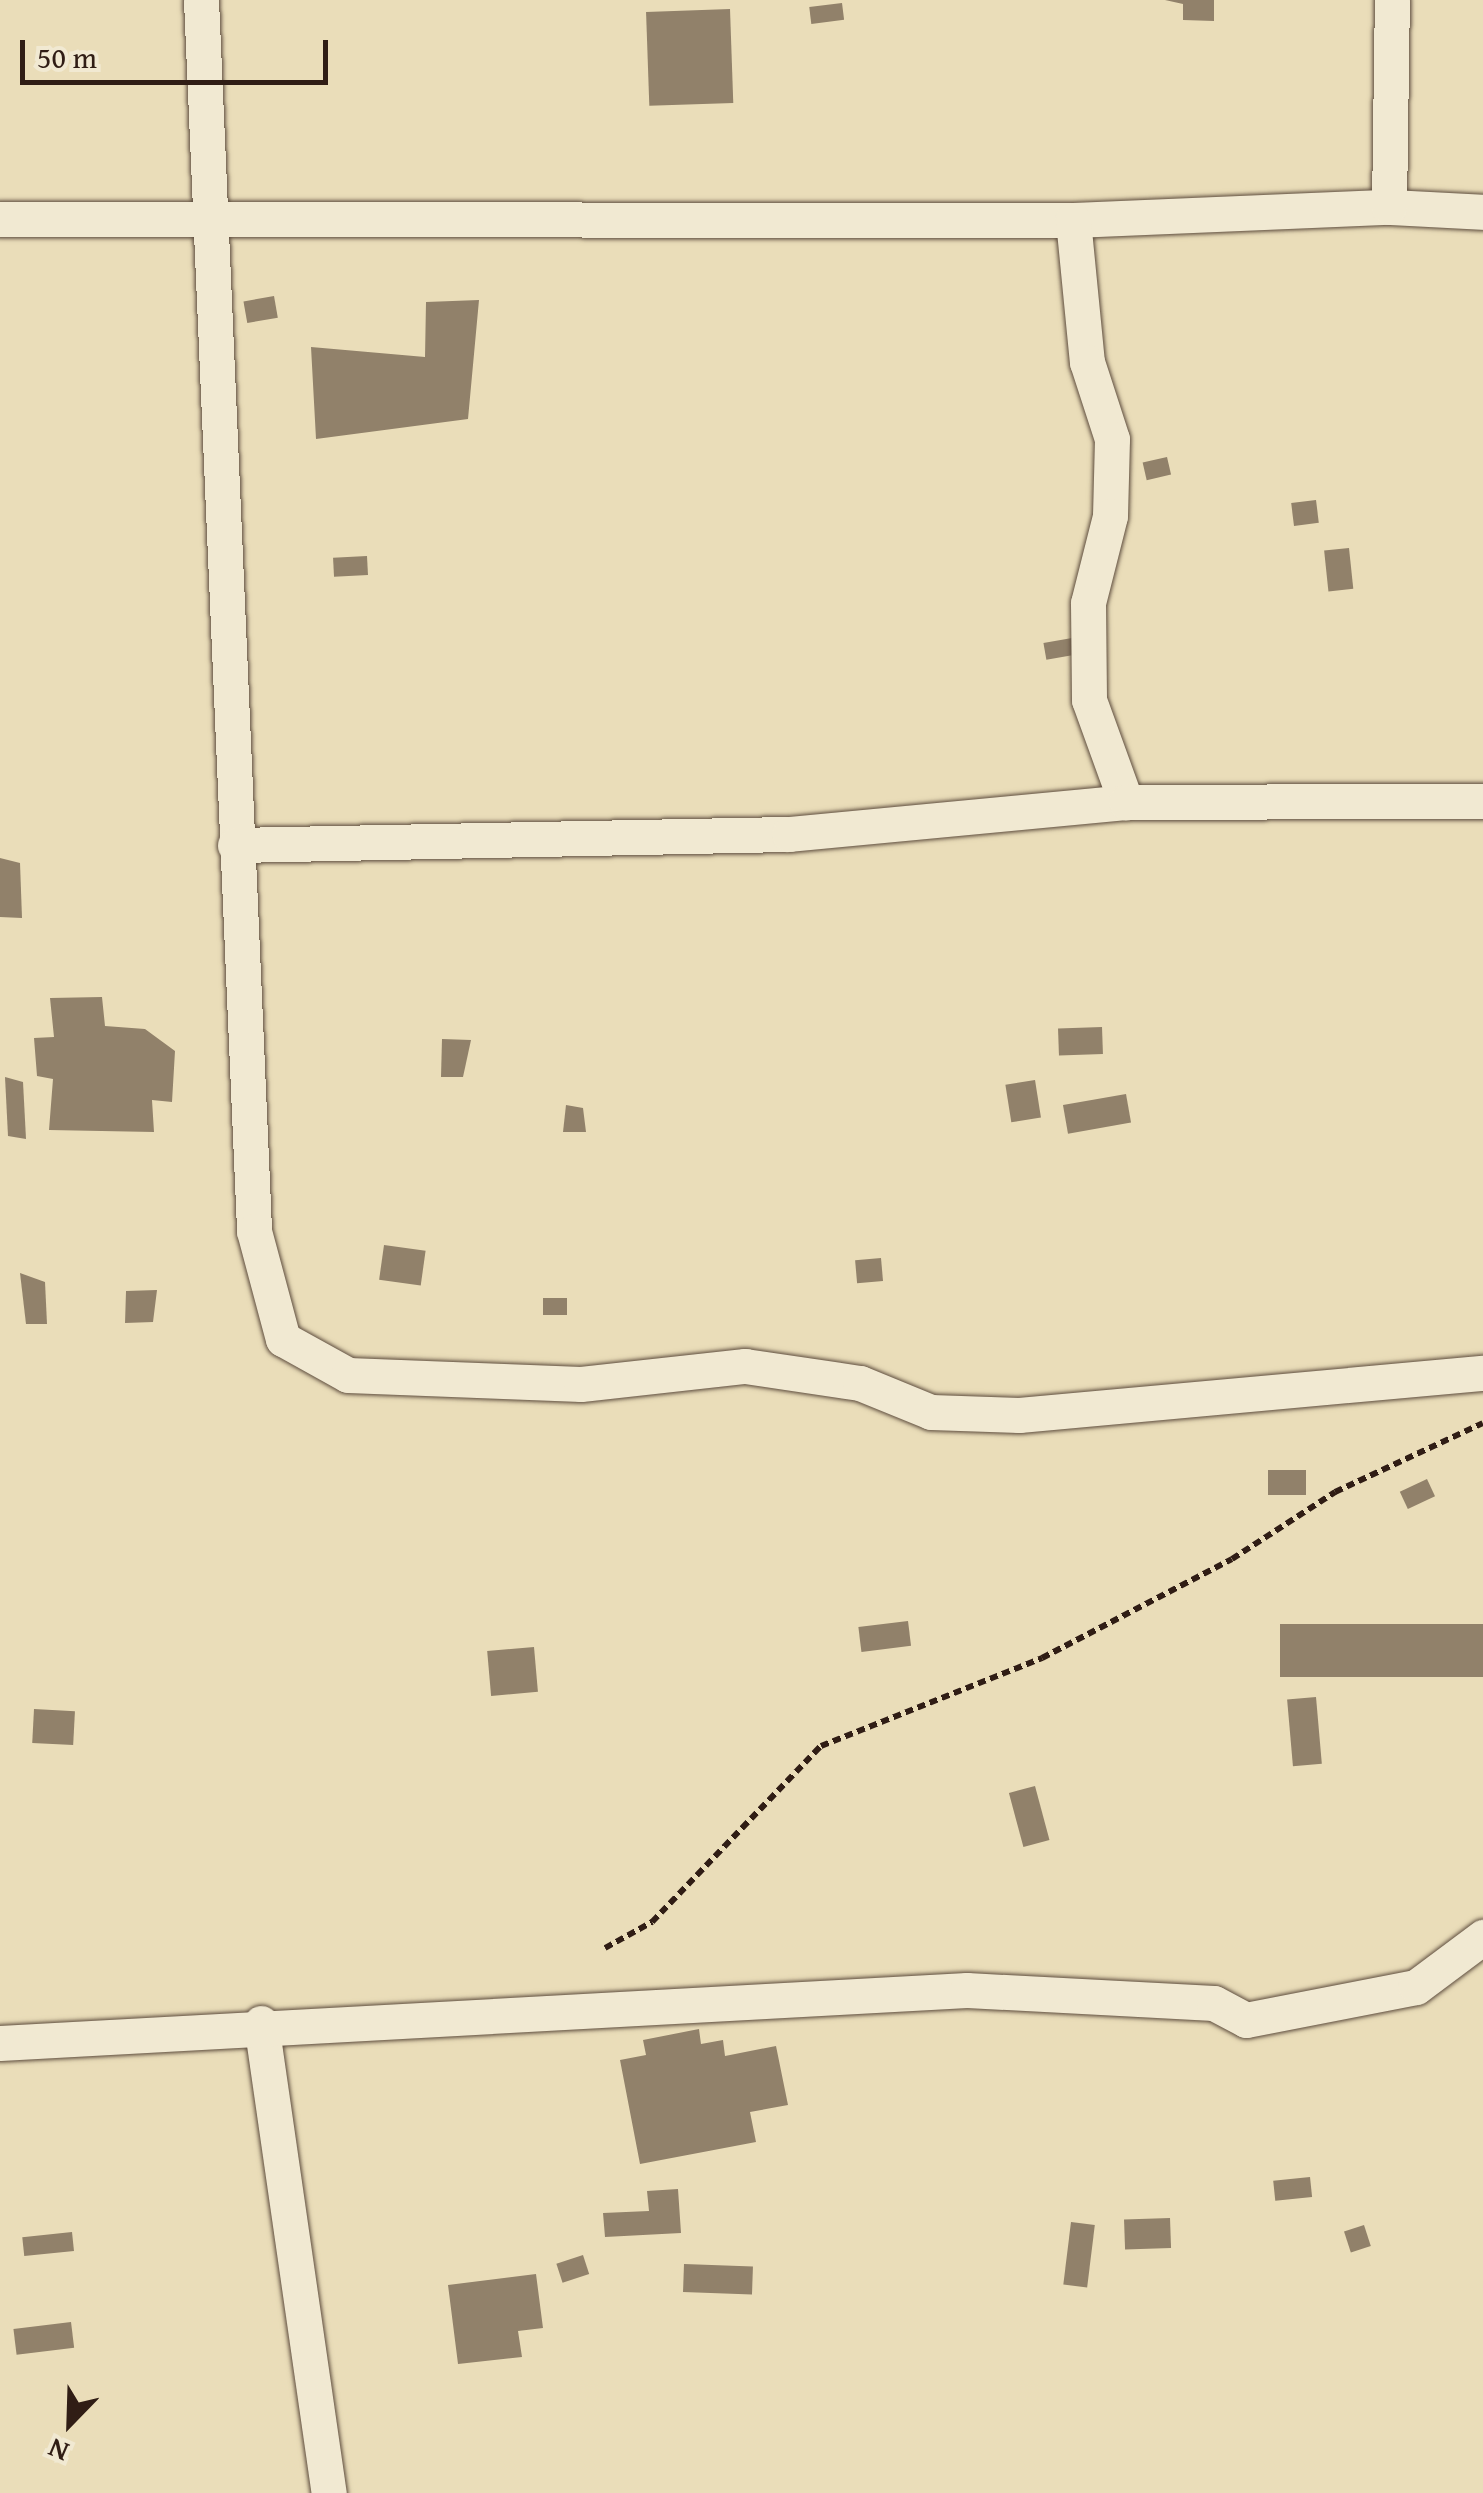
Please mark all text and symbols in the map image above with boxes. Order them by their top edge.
scale bar [25,20,332,82]
text: 50 m [37,35,97,79]
north arrow [20,2373,120,2473]
text: N [41,2429,75,2474]

